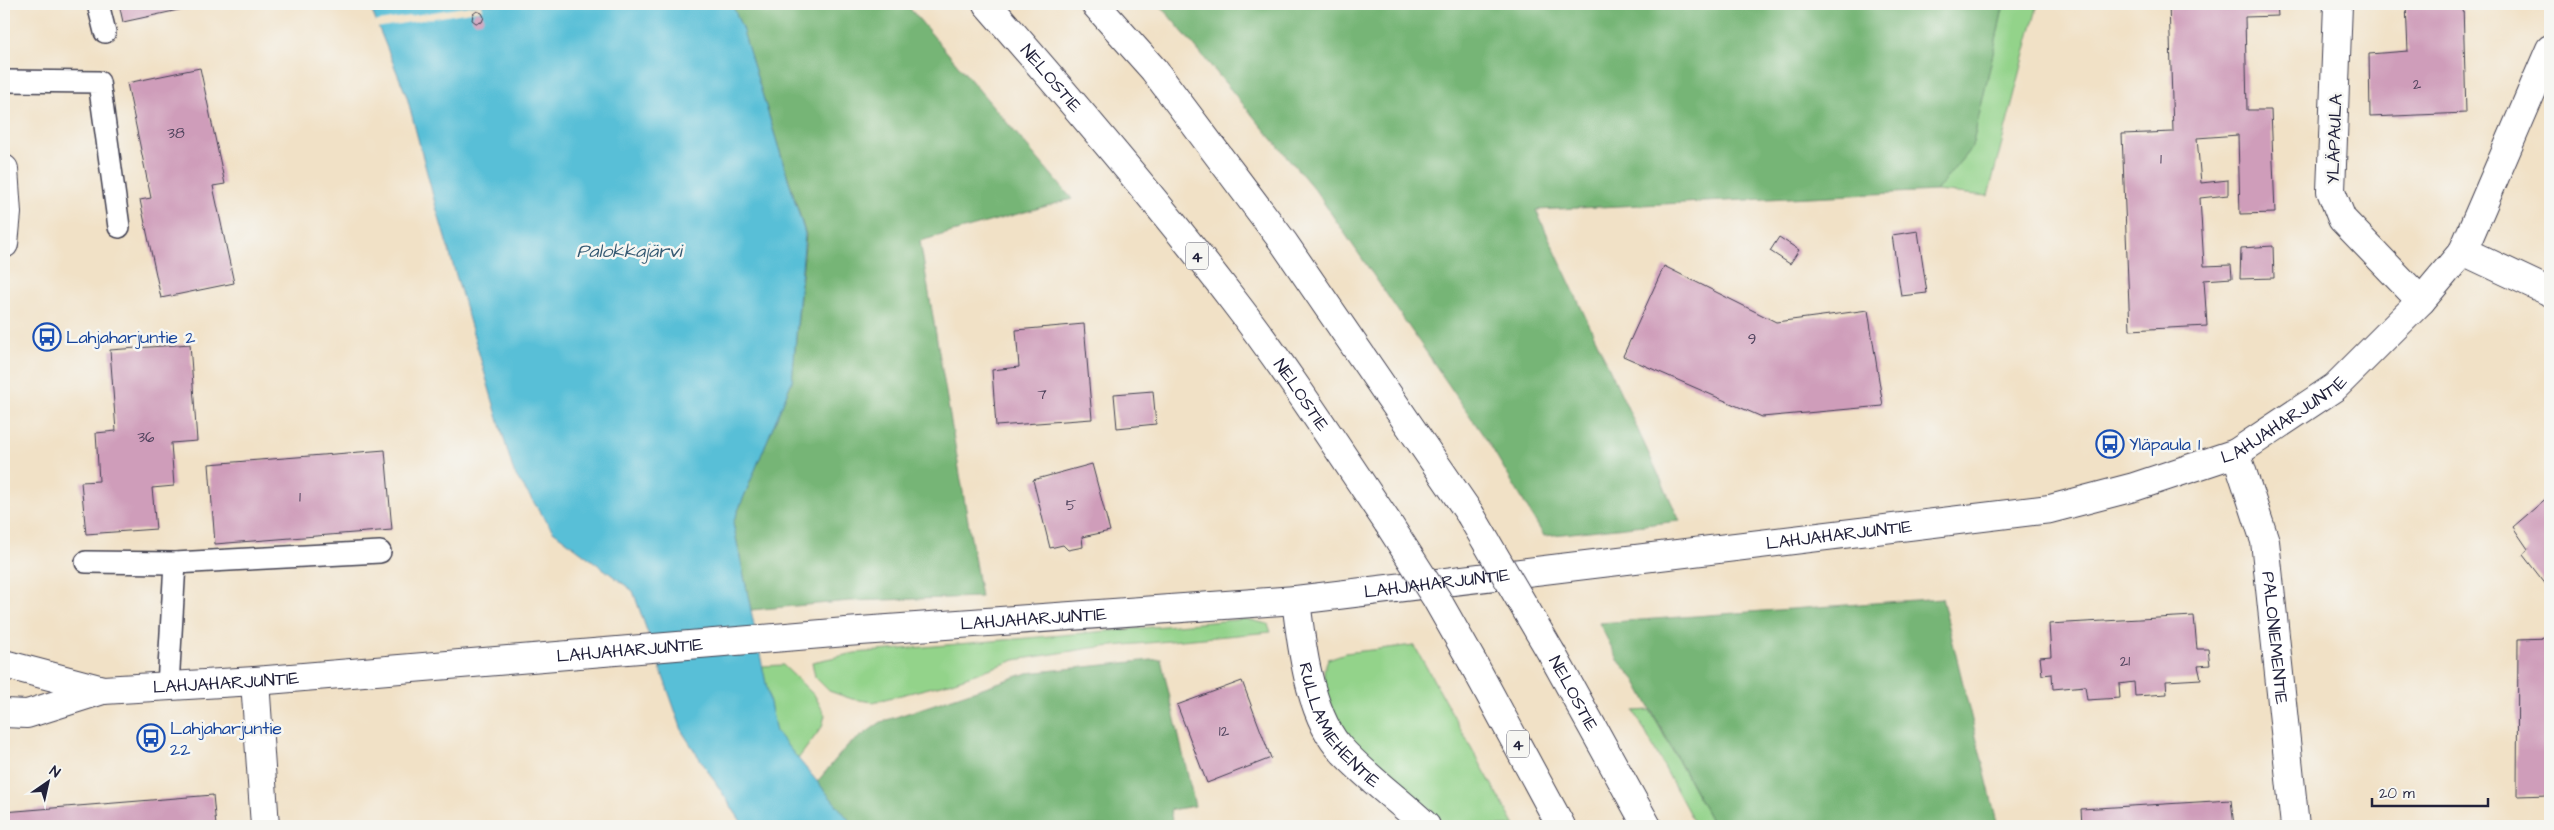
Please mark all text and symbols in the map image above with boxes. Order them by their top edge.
street label: NELOSTIE [1014,39,1087,118]
house number: 2 [2413,74,2422,95]
street label: YLÄPAULA [2320,93,2349,185]
house number: 38 [167,123,185,144]
house number: 1 [2160,149,2162,170]
water label: Palokkajärvi [577,238,683,265]
road number: 4 [1186,242,1208,270]
bus stop icon: Lahjaharjuntie 2 [32,322,62,352]
place label: Lahjaharjuntie 2 [66,325,196,350]
house number: 9 [1748,329,1756,350]
street label: NELOSTIE [1267,354,1335,437]
street label: LAHJAHARJUNTIE [2218,369,2353,470]
house number: 7 [1037,384,1047,405]
house number: 36 [137,427,155,448]
bus stop icon: Yläpaula 1 [2095,429,2125,459]
place label: Yläpaula 1 [2129,432,2200,457]
house number: 1 [299,487,301,508]
house number: 5 [1066,495,1077,516]
street label: LAHJAHARJUNTIE [1765,514,1914,556]
street label: LAHJAHARJUNTIE [1363,562,1512,605]
street label: PALONIEMENTIE [2255,570,2294,706]
street label: LAHJAHARJUNTIE [959,601,1108,637]
street label: LAHJAHARJUNTIE [556,632,704,669]
street label: NELOSTIE [1542,651,1604,736]
house number: 21 [2120,651,2130,672]
street label: RULLAMIEHENTIE [1292,660,1386,794]
street label: LAHJAHARJUNTIE [152,665,301,700]
place label: Lahjaharjuntie 22 [170,716,282,762]
house number: 12 [1219,721,1230,742]
bus stop icon: Lahjaharjuntie 22 [136,723,166,753]
road number: 4 [1507,731,1529,758]
north arrow [22,758,72,808]
text: N [45,761,64,783]
scale bar [2372,775,2488,807]
text: 20 m [2379,783,2415,804]

